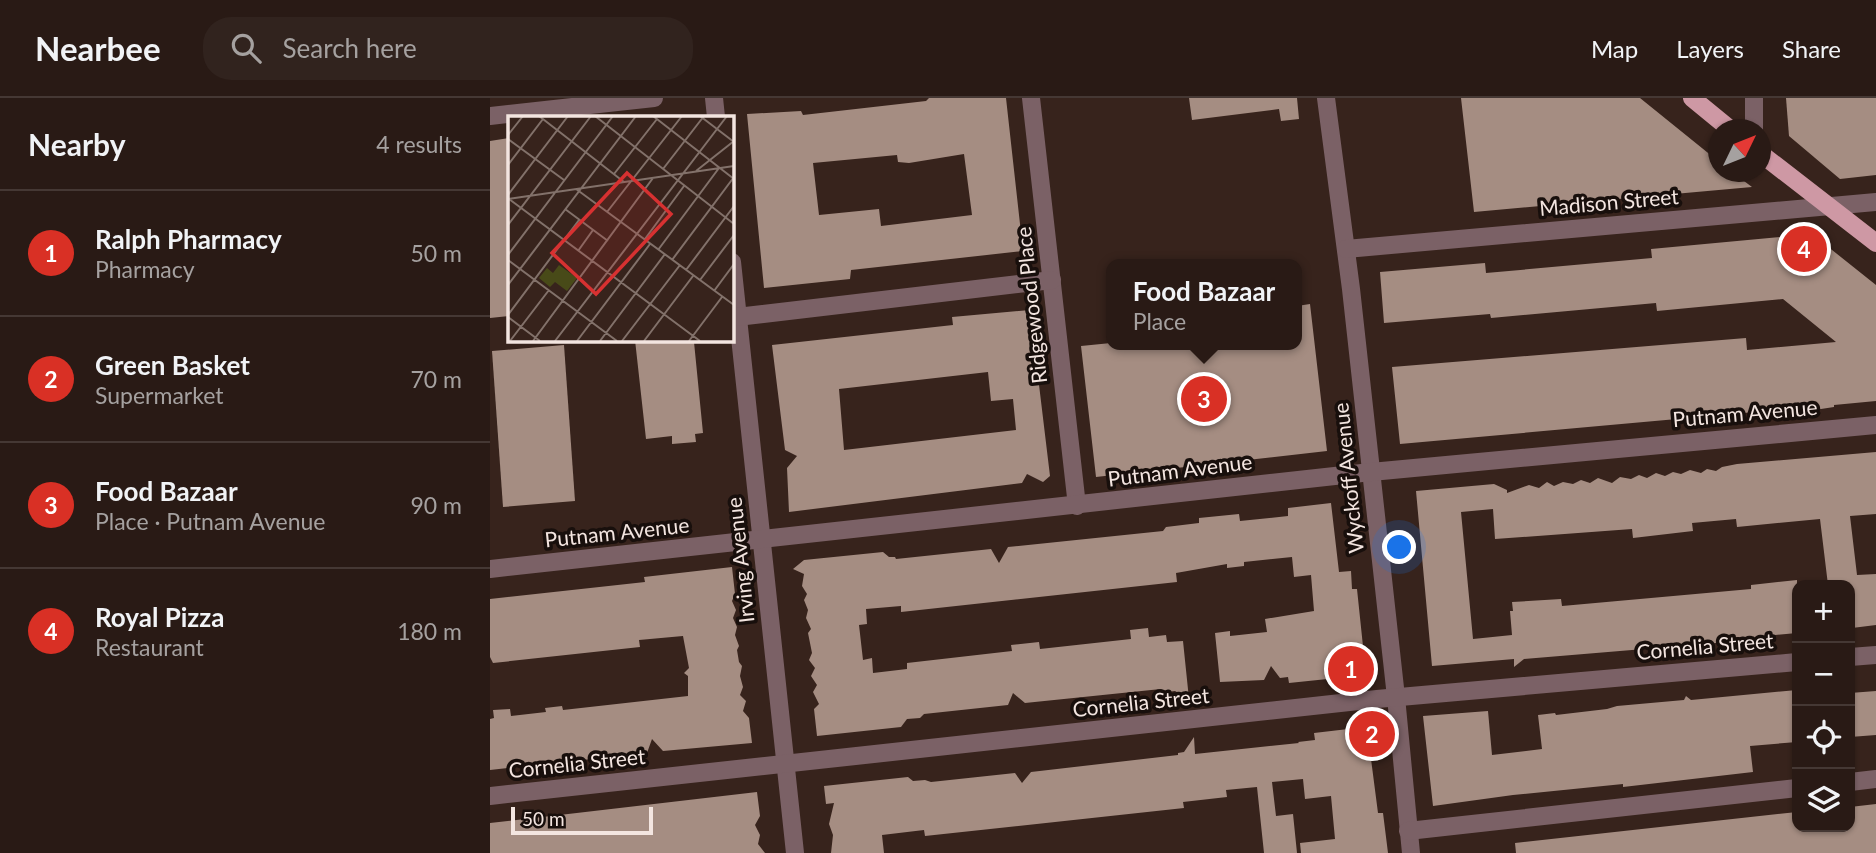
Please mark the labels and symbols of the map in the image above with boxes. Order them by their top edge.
inset map [508,116,733,341]
north arrow [1708,119,1771,182]
street label: Madison Street [1538,183,1680,220]
pin: 4 [1781,223,1827,275]
street label: Ridgewood Place [1010,225,1051,385]
pin: 3 [1181,373,1227,425]
street label: Putnam Avenue [1671,394,1818,431]
street label: Wyckoff Avenue [1327,402,1368,555]
street label: Putnam Avenue [1106,448,1253,491]
street label: Irving Avenue [720,496,759,624]
street label: Putnam Avenue [543,511,690,552]
your location [1382,530,1416,564]
street label: Cornelia Street [1635,627,1775,664]
pin: 1 [1328,643,1374,695]
street label: Cornelia Street [1071,682,1211,721]
pin: 2 [1349,708,1395,760]
street label: Cornelia Street [507,743,647,782]
scale bar [511,804,653,836]

